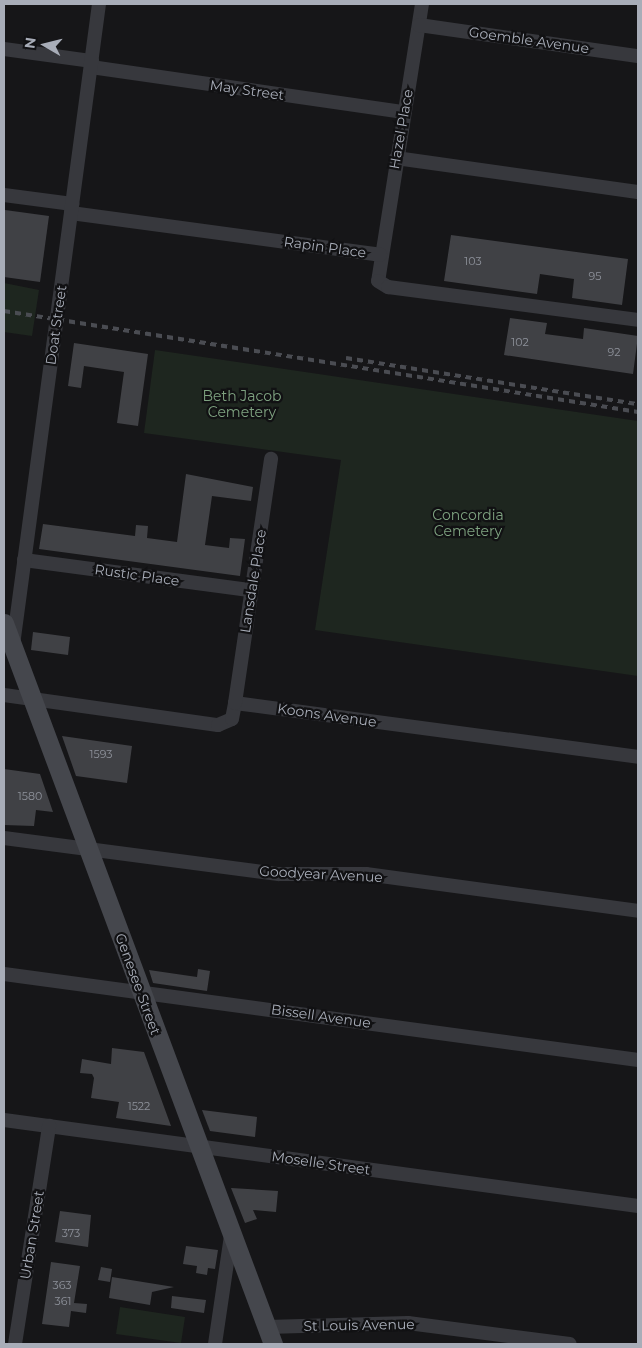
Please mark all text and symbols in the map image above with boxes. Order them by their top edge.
north arrow [20,20,70,70]
street label: Goemble Avenue [468,23,590,57]
text: N [20,36,40,50]
street label: May Street [209,76,285,104]
street label: Hazel Place [386,88,416,170]
street label: Rapin Place [283,233,367,261]
house number: 103 [464,254,482,268]
house number: 95 [589,269,601,283]
street label: Doat Street [42,284,70,366]
house number: 102 [511,335,529,349]
house number: 92 [608,345,620,359]
park label: Beth Jacob Cemetery [202,388,282,421]
park label: Concordia Cemetery [432,507,504,540]
street label: Lansdale Place [237,528,269,634]
street label: Rustic Place [93,561,181,589]
street label: Koons Avenue [276,700,378,730]
house number: 1593 [90,747,112,761]
house number: 1580 [18,789,42,803]
street label: Goodyear Avenue [259,862,383,886]
street label: Genesee Street [112,931,164,1037]
street label: Bissell Avenue [270,1001,372,1031]
house number: 1522 [128,1099,150,1113]
street label: Moselle Street [271,1148,371,1178]
street label: Urban Street [17,1189,47,1281]
house number: 373 [62,1226,80,1240]
house number: 363 [52,1278,72,1292]
house number: 361 [55,1294,71,1308]
street label: St Louis Avenue [303,1316,415,1334]

